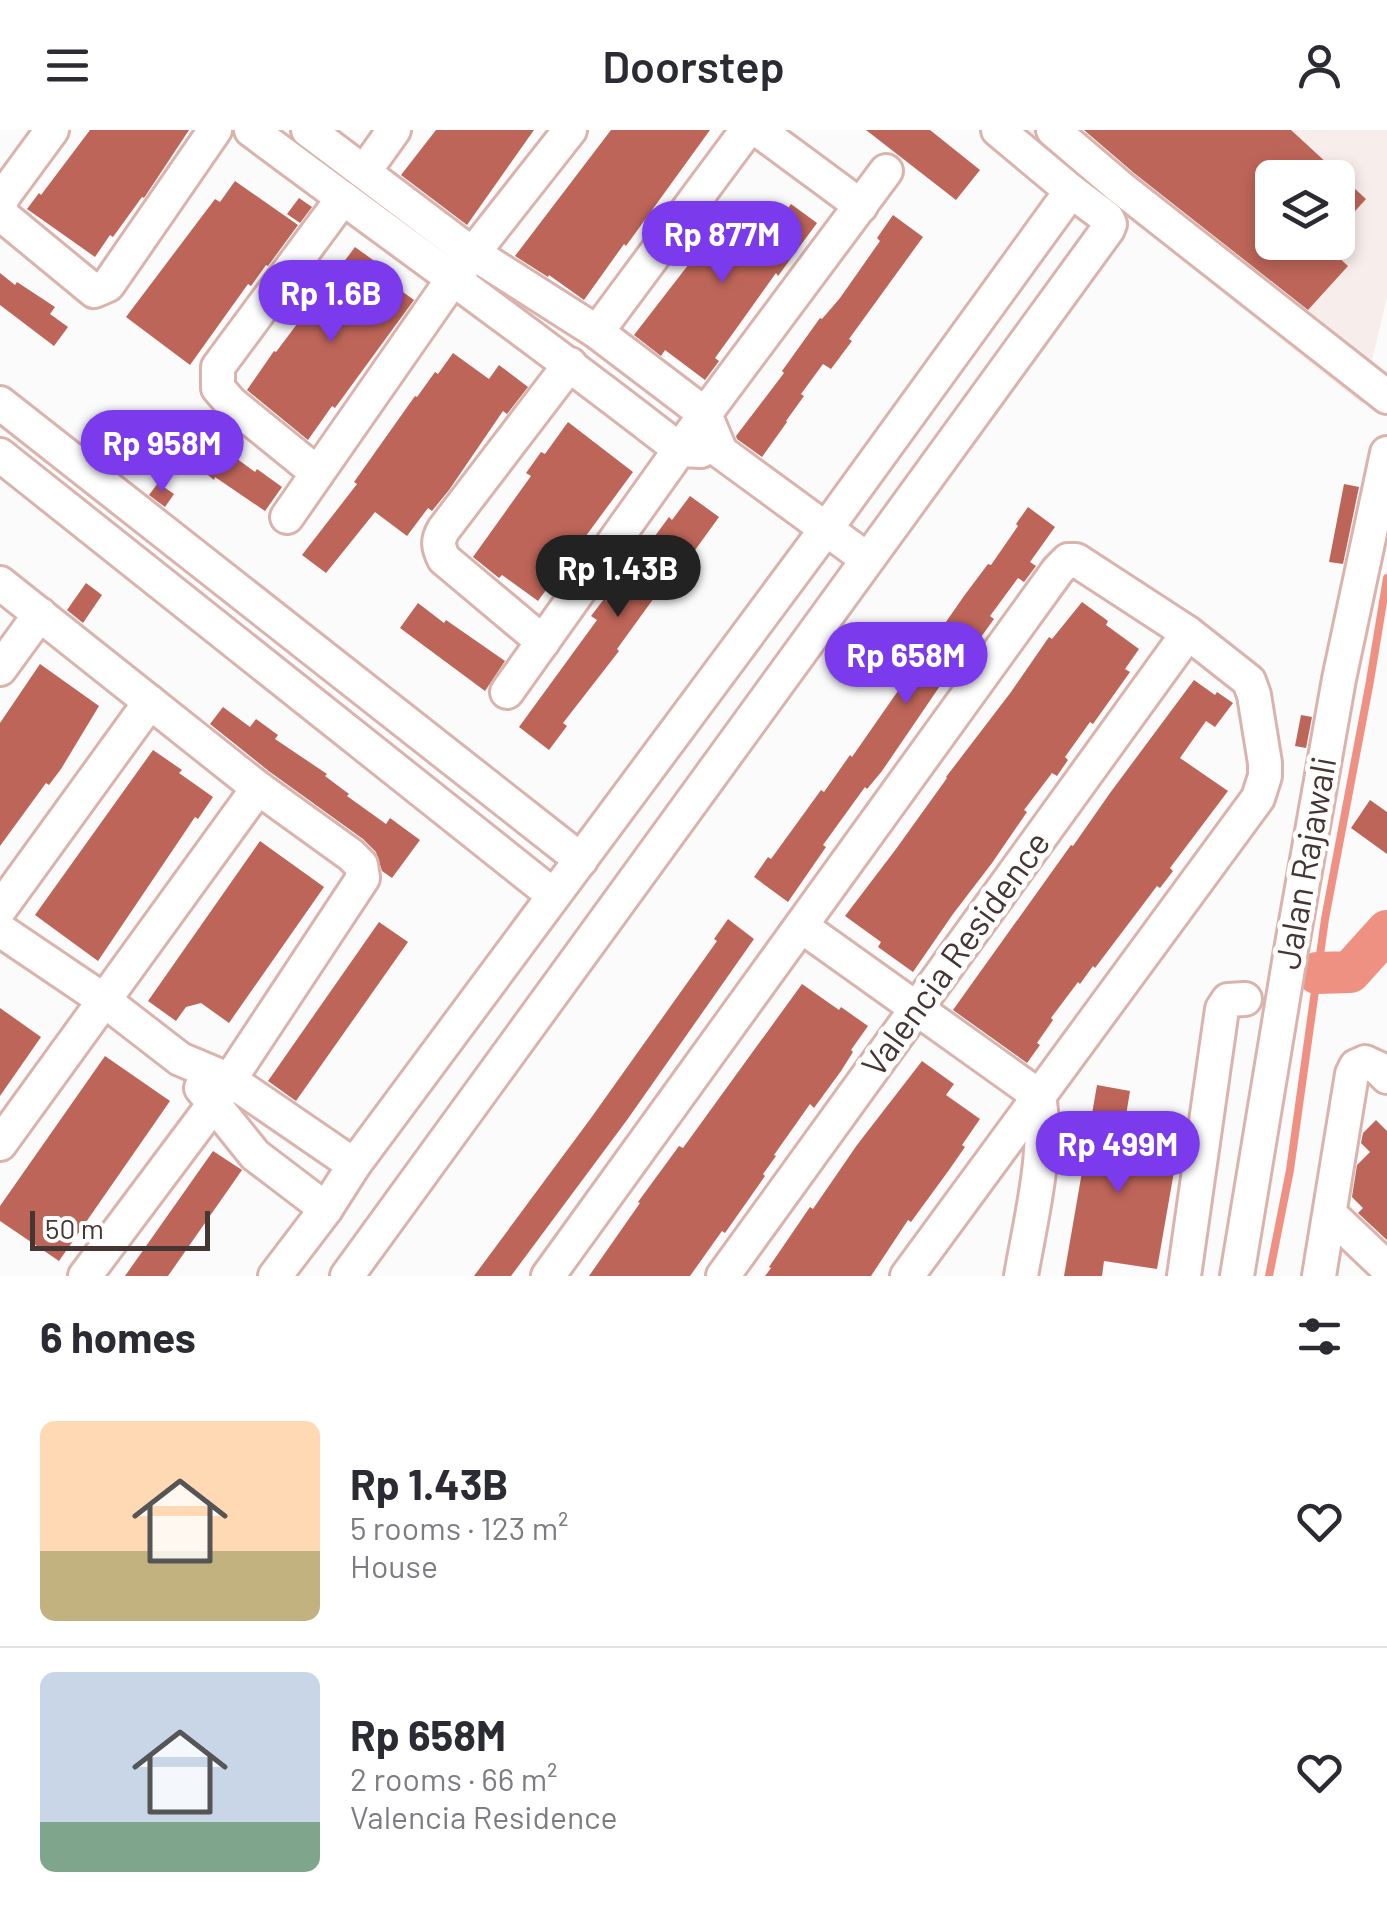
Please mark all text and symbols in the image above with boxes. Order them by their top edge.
icon: menu [40,38,95,93]
text: Doorstep [602,38,785,92]
icon: person [1292,38,1347,93]
map controls [1255,160,1355,260]
button: layers [1255,160,1355,260]
pin: Rp 877M [630,201,814,286]
text: Rp 877M [664,214,780,252]
pin: Rp 1.6B [239,260,423,345]
text: Rp 1.6B [280,273,382,311]
pin: Rp 958M [70,410,254,495]
text: Rp 958M [103,423,221,461]
pin: Rp 1.43B [515,535,721,620]
text: Rp 1.43B [558,548,678,586]
pin: Rp 658M [814,622,998,707]
text: Rp 658M [847,635,965,673]
street label: Jalan Rajawali [1265,753,1343,972]
street label: Valencia Residence [851,822,1057,1084]
pin: Rp 499M [1026,1111,1210,1196]
text: Rp 499M [1058,1124,1178,1162]
scale bar [30,1206,210,1250]
text: 50 m [45,1211,104,1245]
icon: filters [1292,1309,1347,1364]
text: 6 homes [40,1311,196,1361]
text: Rp 1.43B [350,1458,508,1508]
icon: home [120,1461,240,1581]
icon: heart [1292,1494,1347,1549]
text: 5 rooms · 123 m² [350,1508,569,1546]
text: House [350,1546,438,1584]
text: Rp 658M [350,1709,506,1759]
icon: home [120,1712,240,1832]
icon: heart [1292,1745,1347,1800]
text: 2 rooms · 66 m² [350,1759,558,1797]
text: Valencia Residence [350,1797,618,1835]

